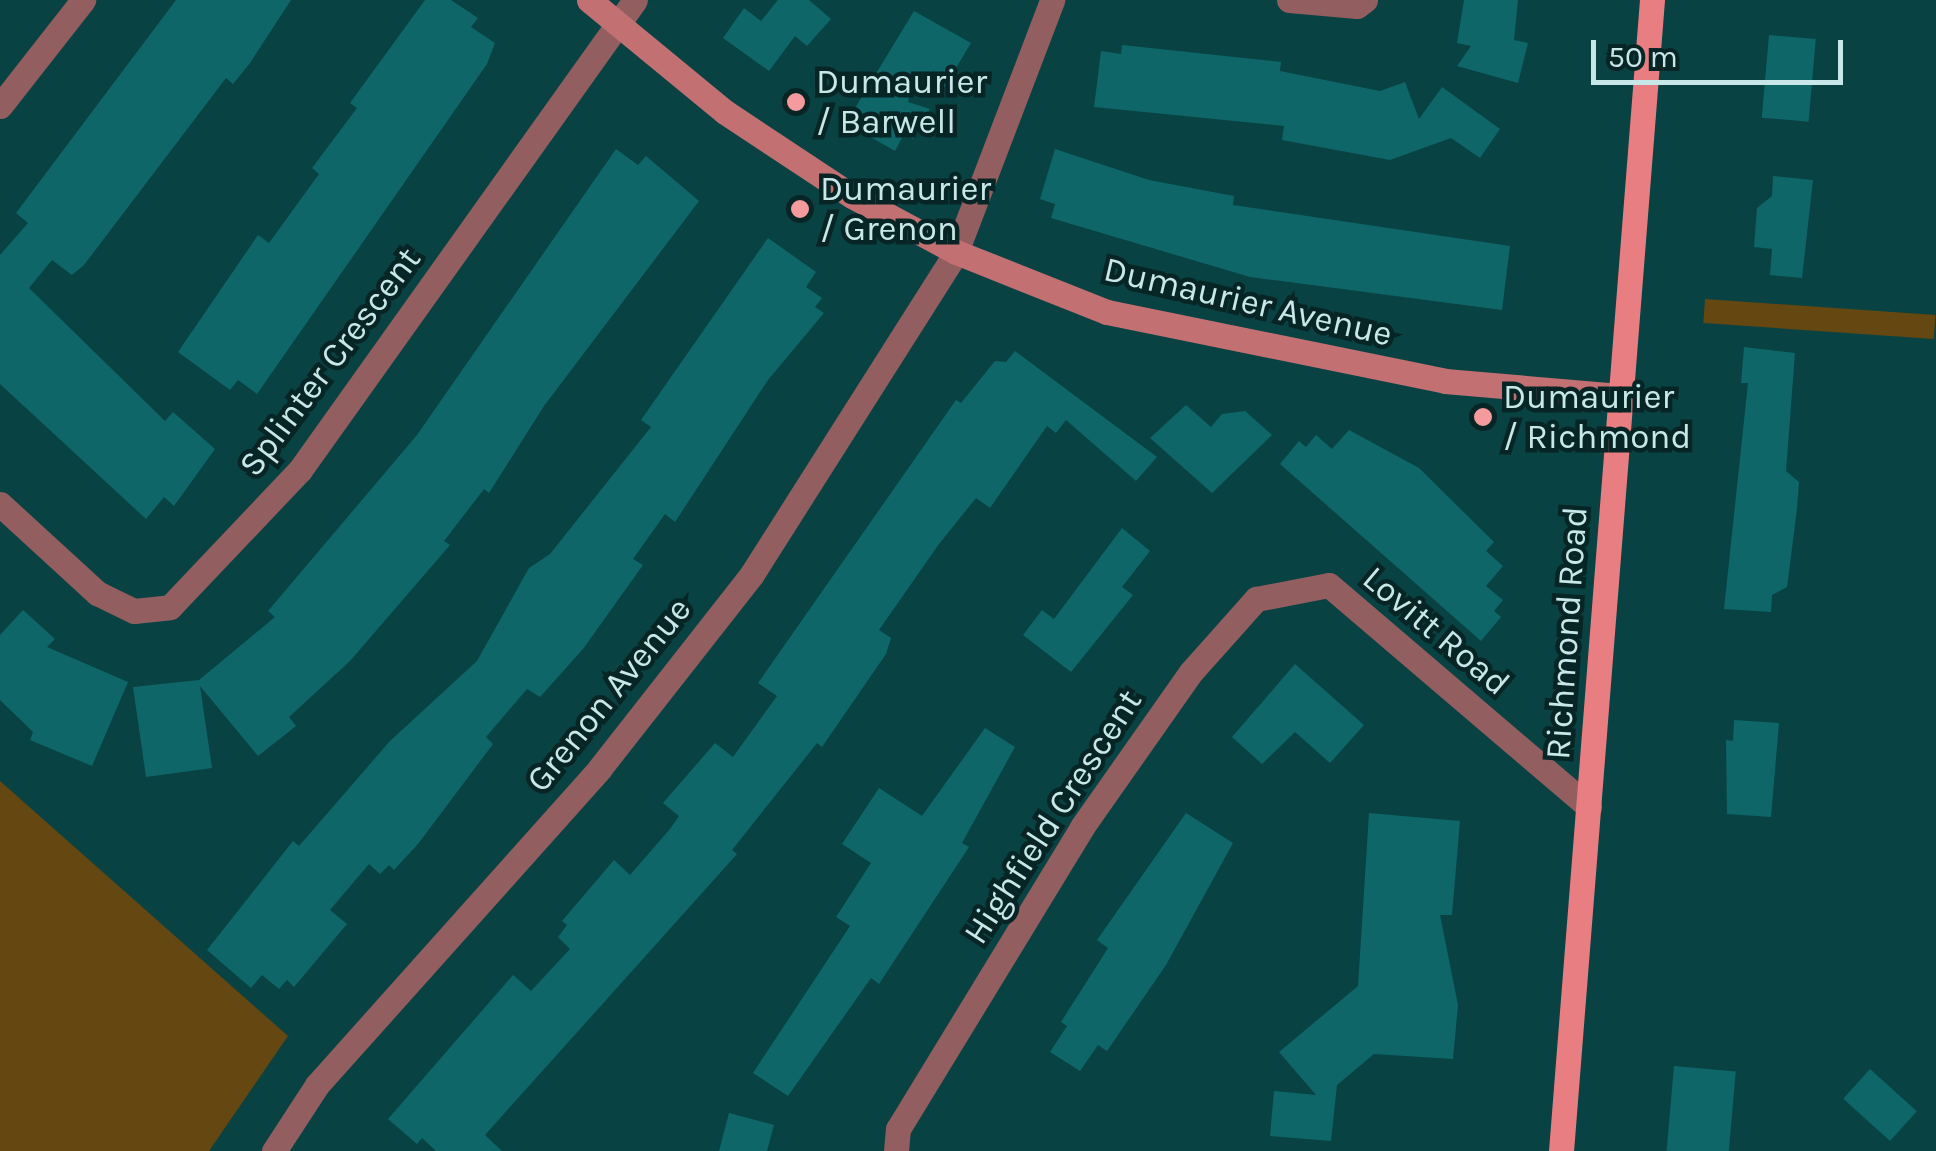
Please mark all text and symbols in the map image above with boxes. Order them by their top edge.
scale bar [1596,20,1848,82]
text: 50 m [1608,39,1678,75]
place label: Dumaurier / Barwell [816,61,987,143]
marker: Dumaurier / Barwell [785,91,807,113]
place label: Dumaurier / Grenon [820,168,991,250]
marker: Dumaurier / Grenon [789,198,811,220]
street label: Splinter Crescent [230,239,430,485]
street label: Dumaurier Avenue [1100,248,1396,356]
place label: Dumaurier / Richmond [1503,376,1691,458]
marker: Dumaurier / Richmond [1472,406,1494,428]
street label: Richmond Road [1537,505,1597,761]
street label: Lovitt Road [1354,557,1518,705]
street label: Grenon Avenue [518,589,700,801]
street label: Highfield Crescent [955,682,1151,952]

